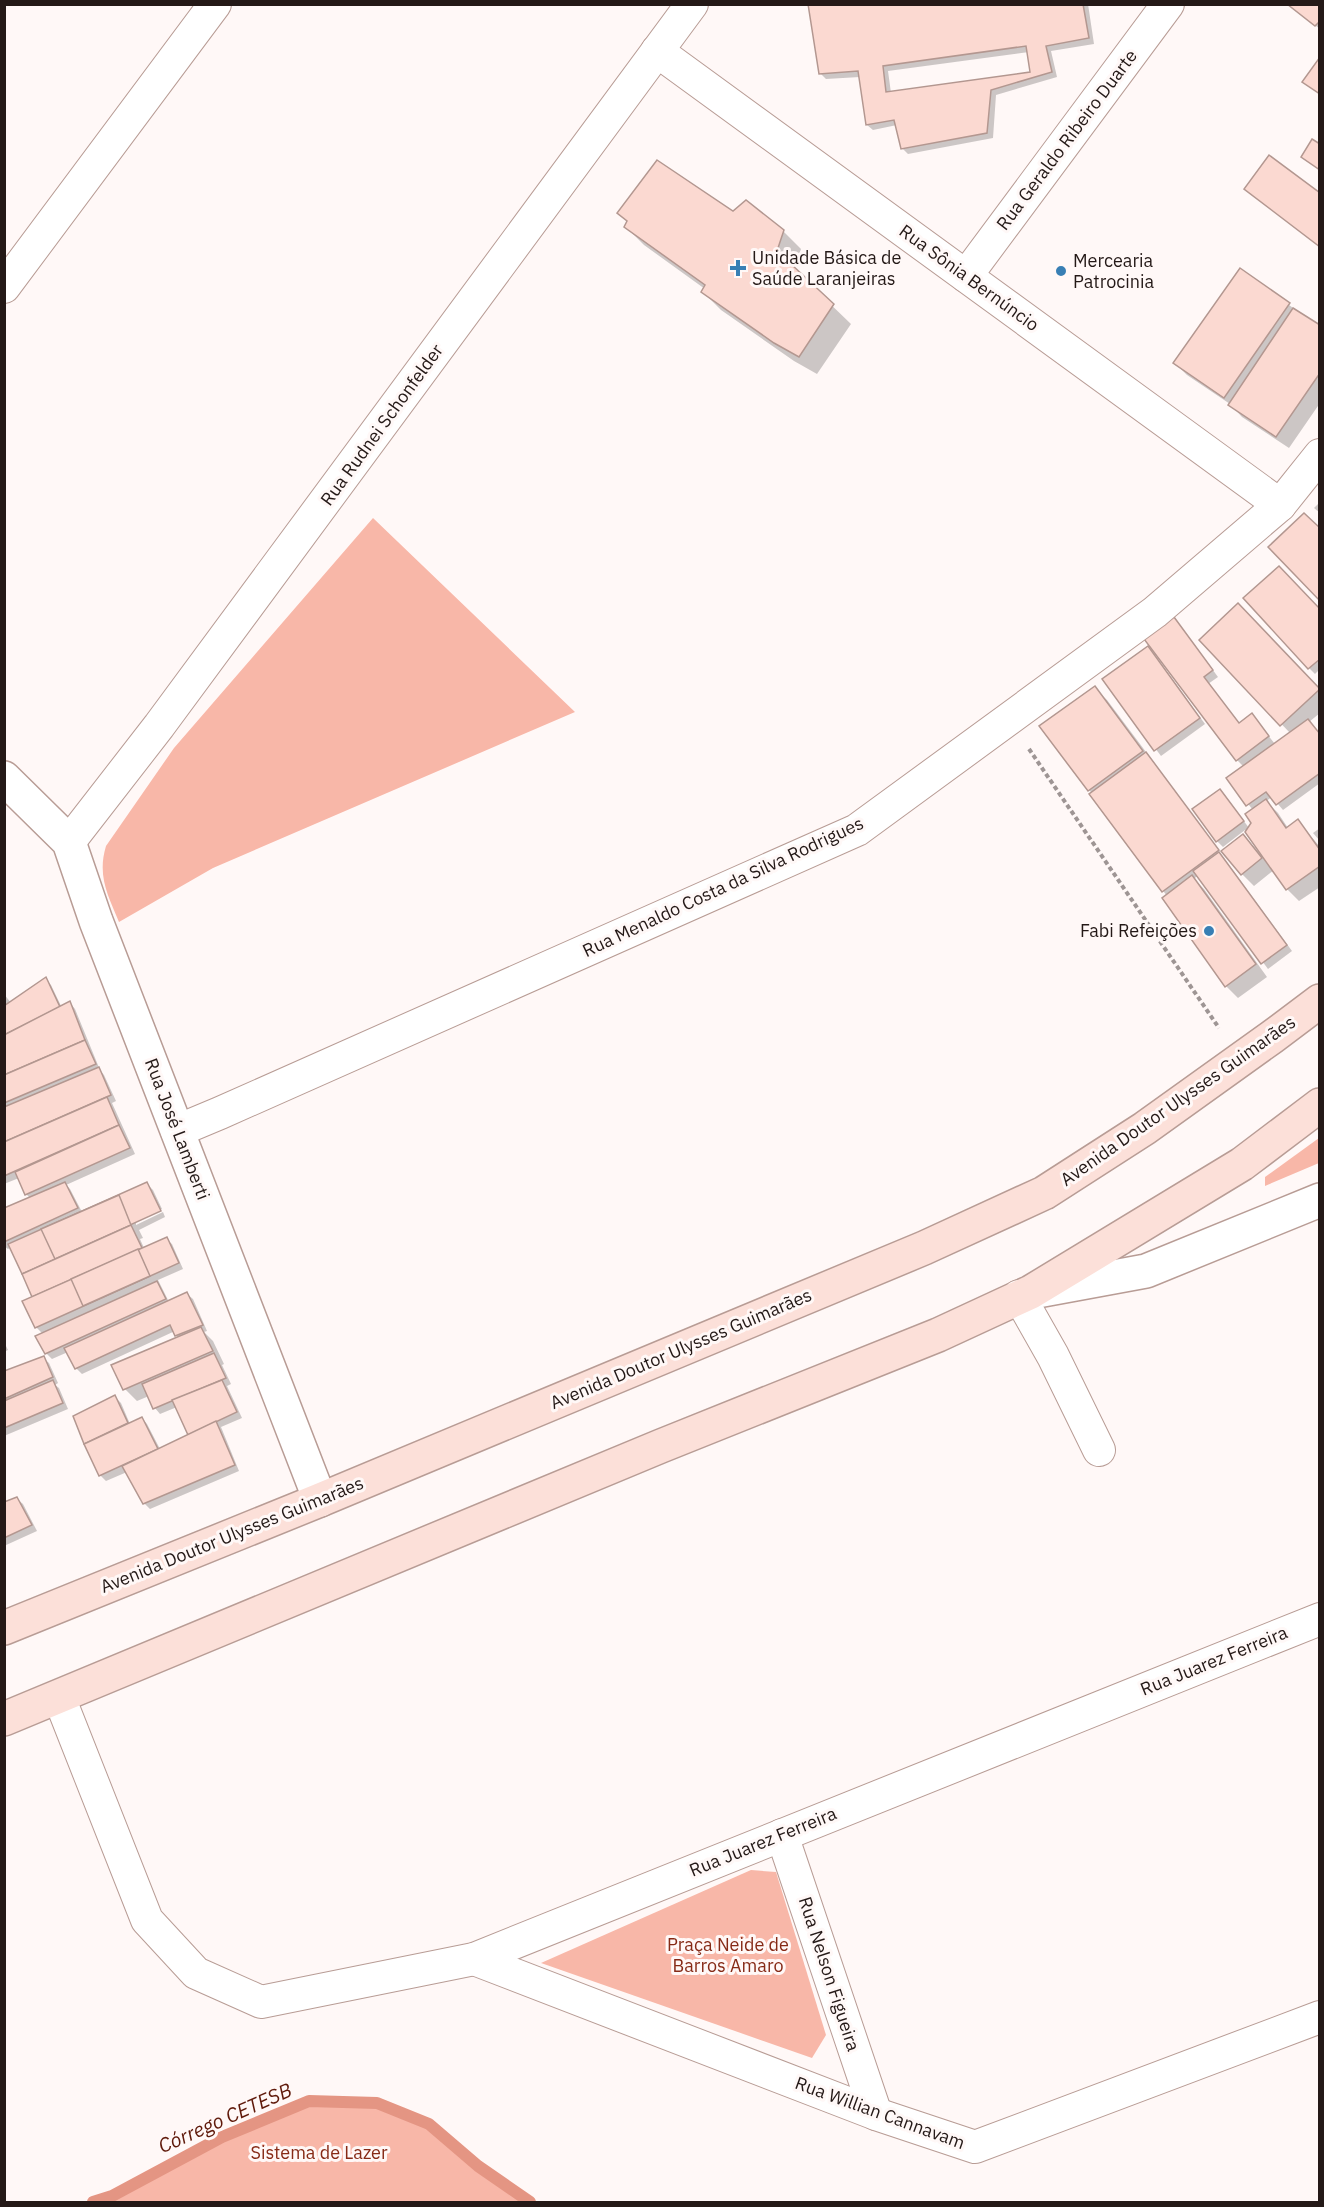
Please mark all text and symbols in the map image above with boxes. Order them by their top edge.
street label: Rua Geraldo Ribeiro Duarte [991,45,1142,235]
street label: Rua Sônia Bernúncio [895,219,1044,336]
place label: Unidade Básica de Saúde Laranjeiras [752,246,902,290]
place label: Mercearia Patrocinia [1073,249,1155,293]
marker: Unidade Básica de Saúde Laranjeiras [729,259,747,277]
marker: Mercearia Patrocinia [1054,264,1068,278]
street label: Rua Rudnei Schonfelder [315,339,448,510]
street label: Rua Menaldo Costa da Silva Rodrigues [579,811,867,962]
place label: Fabi Refeições [1080,919,1197,942]
marker: Fabi Refeições [1202,924,1216,938]
street label: Avenida Doutor Ulysses Guimarães [1056,1010,1300,1191]
street label: Rua José Lamberti [140,1055,215,1203]
street label: Avenida Doutor Ulysses Guimarães [547,1283,815,1414]
street label: Avenida Doutor Ulysses Guimarães [97,1471,367,1598]
street label: Rua Juarez Ferreira [1137,1620,1291,1701]
street label: Rua Juarez Ferreira [686,1801,840,1882]
street label: Rua Nelson Figueira [794,1894,865,2054]
park label: Praça Neide de Barros Amaro [667,1933,789,1977]
street label: Rua Willian Cannavam [792,2071,968,2154]
water label: Córrego CETESB [154,2076,296,2159]
park label: Sistema de Lazer [250,2141,388,2164]

